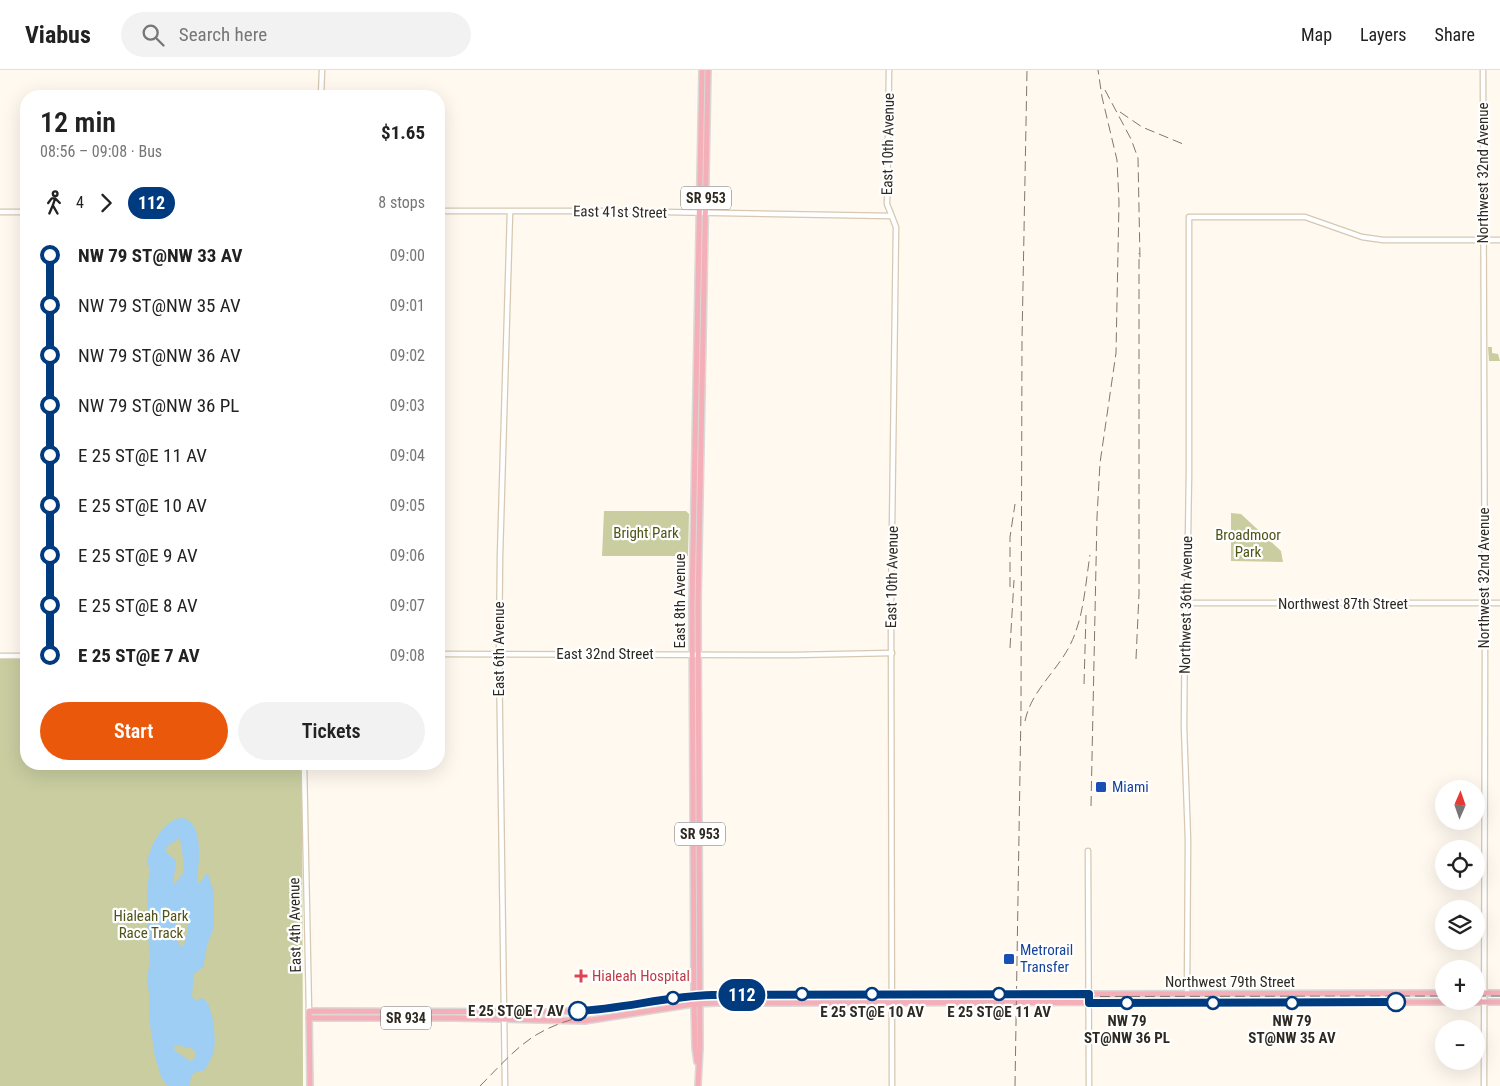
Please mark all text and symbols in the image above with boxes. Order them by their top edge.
search box [121,12,471,57]
text: Viabus [25,21,91,49]
icon: search [139,21,167,49]
text: Search here [179,23,267,46]
text: Map [1301,24,1332,45]
text: Layers [1360,24,1407,45]
text: Share [1435,24,1475,45]
street label: East 10th Avenue [878,93,898,195]
street label: Northwest 32nd Avenue [1474,102,1492,244]
text: 12 min [40,106,116,139]
text: $1.65 [381,121,425,144]
text: 08:56 – 09:08 · Bus [40,142,162,161]
road number: SR 953 [681,186,731,210]
icon: walk [40,189,68,217]
icon: forward [92,189,120,217]
text: 112 [138,192,165,213]
text: 4 [76,193,84,212]
text: 8 stops [378,193,425,212]
street label: East 41st Street [573,202,667,222]
text: NW 79 ST@NW 33 AV [78,244,242,267]
text: 09:00 [390,246,425,265]
text: NW 79 ST@NW 35 AV [78,294,241,317]
text: 09:01 [390,296,425,315]
text: NW 79 ST@NW 36 AV [78,344,241,367]
text: 09:02 [390,346,425,365]
text: NW 79 ST@NW 36 PL [78,394,239,417]
text: 09:03 [390,396,425,415]
text: E 25 ST@E 11 AV [78,444,207,467]
text: 09:04 [390,446,425,465]
text: E 25 ST@E 10 AV [78,494,207,517]
text: 09:05 [390,496,425,515]
street label: Northwest 32nd Avenue [1475,507,1493,649]
park label: Bright Park [613,524,679,542]
street label: East 10th Avenue [882,526,902,628]
park label: Broadmoor Park [1215,526,1281,561]
street label: Northwest 36th Avenue [1176,536,1196,674]
text: E 25 ST@E 9 AV [78,544,198,567]
text: 09:06 [390,546,425,565]
street label: East 8th Avenue [671,553,689,649]
text: E 25 ST@E 8 AV [78,594,198,617]
street label: Northwest 87th Street [1278,595,1408,613]
text: 09:07 [390,596,425,615]
street label: East 6th Avenue [490,601,508,697]
text: E 25 ST@E 7 AV [78,644,200,667]
street label: East 32nd Street [556,645,654,663]
text: 09:08 [390,646,425,665]
button: Start [40,702,228,760]
button: Tickets [238,702,425,760]
place label: Miami [1112,778,1149,796]
marker: Miami [1094,780,1108,794]
north arrow [1435,780,1485,830]
map controls [1435,780,1485,1070]
road number: SR 953 [675,822,725,846]
button: locate [1435,840,1485,890]
street label: East 4th Avenue [285,877,305,973]
button: layers [1435,900,1485,950]
park label: Hialeah Park Race Track [113,907,189,942]
place label: Metrorail Transfer [1020,941,1073,976]
marker: Metrorail Transfer [1002,952,1016,966]
button: + [1435,960,1485,1010]
place label: Hialeah Hospital [592,967,690,985]
marker: Hialeah Hospital [574,969,588,983]
street label: Northwest 79th Street [1165,973,1295,991]
line badge: 112 [713,979,771,1011]
text: 112 [728,984,756,1005]
unlabelled marker [795,987,809,1001]
marker: E 25 ST@E 10 AV [865,987,879,1001]
marker: E 25 ST@E 11 AV [992,987,1006,1001]
unlabelled marker [666,991,680,1005]
unlabelled marker [1386,992,1406,1012]
marker: NW 79 ST@NW 36 PL [1120,996,1134,1010]
unlabelled marker [1206,996,1220,1010]
marker: NW 79 ST@NW 35 AV [1285,996,1299,1010]
marker: E 25 ST@E 7 AV [568,1001,588,1021]
place label: E 25 ST@E 7 AV [468,1002,564,1020]
place label: E 25 ST@E 10 AV [820,1003,924,1021]
place label: E 25 ST@E 11 AV [947,1003,1051,1021]
road number: SR 934 [381,1006,431,1030]
place label: NW 79 ST@NW 36 PL [1084,1012,1170,1047]
place label: NW 79 ST@NW 35 AV [1248,1012,1336,1047]
button: − [1435,1020,1485,1070]

